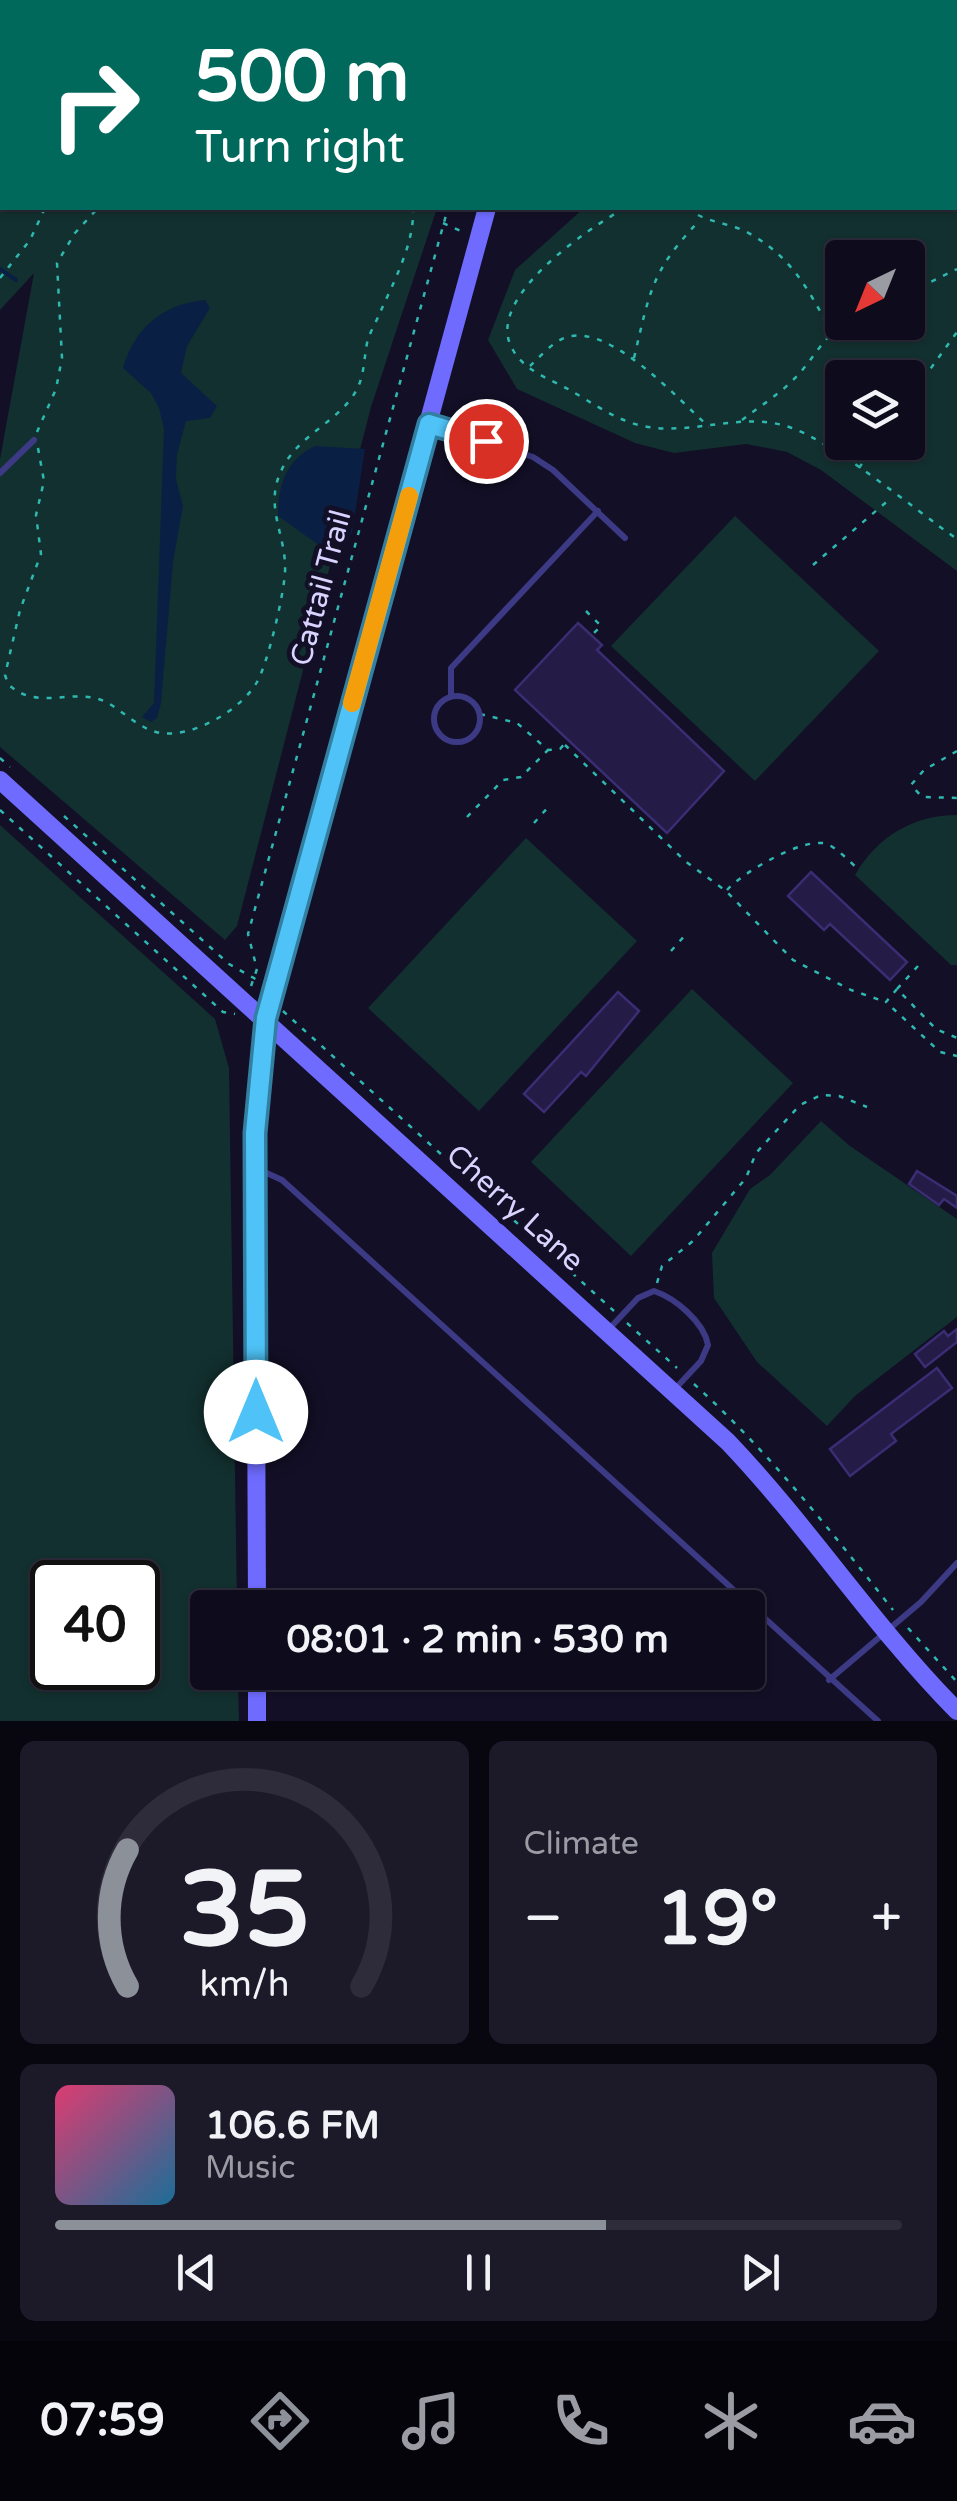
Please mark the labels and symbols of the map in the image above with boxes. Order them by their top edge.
north arrow [825,240,925,340]
pin [444,399,529,484]
street label: Cattail Trail [282,506,360,670]
street label: Cherry Lane [439,1137,591,1279]
position arrow [204,1360,308,1464]
speed limit sign: 40 [30,1560,160,1690]

